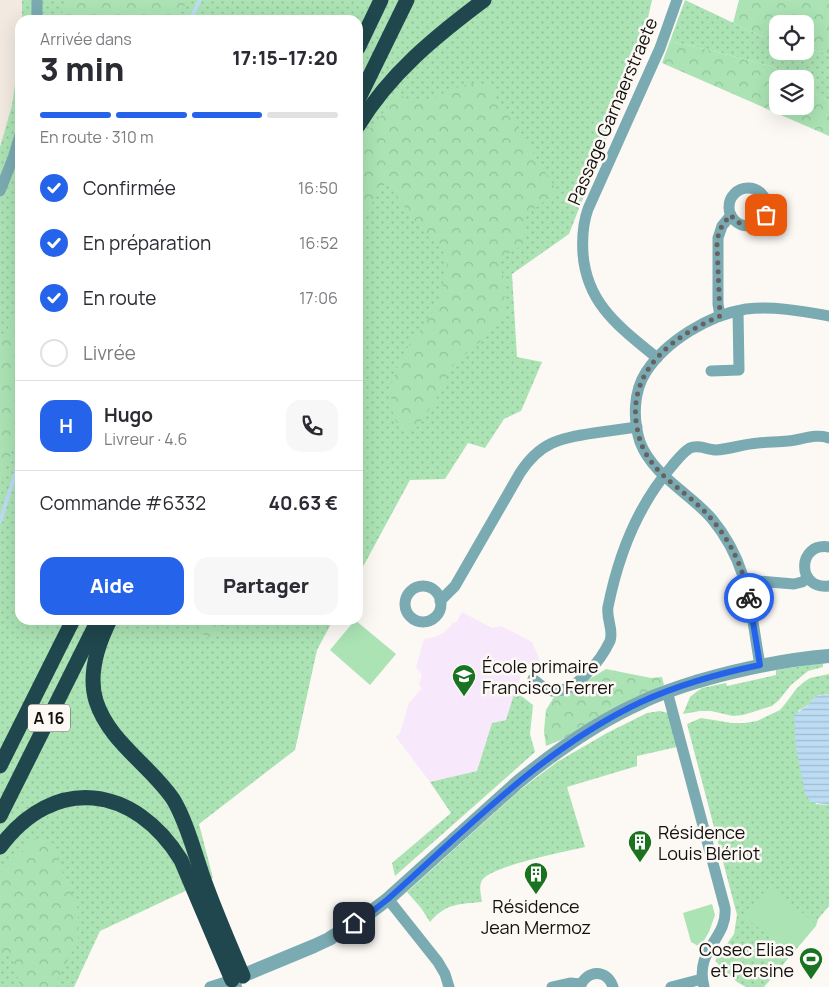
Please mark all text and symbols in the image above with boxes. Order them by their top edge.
street label: Passage Garnaerstraete [562,14,662,208]
map controls [769,15,814,115]
button: locate [769,15,814,60]
text: Arrivée dans [40,28,132,50]
text: 17:15–17:20 [232,45,338,71]
text: 3 min [40,47,124,91]
button: layers [769,70,814,115]
text: En route · 310 m [40,126,153,148]
icon: check [40,174,68,202]
text: Confirmée [83,175,176,201]
text: 16:50 [298,177,338,199]
pin [745,194,787,236]
icon: bag [752,201,780,229]
icon: check [40,229,68,257]
text: En préparation [83,230,211,256]
text: 16:52 [299,232,338,254]
icon: check [40,284,68,312]
text: En route [83,285,156,311]
text: 17:06 [299,287,338,309]
text: Livrée [83,340,136,366]
button: phone [286,400,338,452]
text: Hugo [104,402,153,428]
text: H [59,413,73,439]
text: Livreur · 4.6 [104,428,187,450]
text: Commande #6332 [40,490,206,516]
text: 40.63 € [269,490,338,516]
button: Aide [40,557,184,615]
button: Partager [194,557,338,615]
courier [724,573,774,623]
icon: bike [735,584,763,612]
place label: École primaire Francisco Ferrer [482,654,615,699]
school or university icon: École primaire Francisco Ferrer [451,663,477,697]
road number: A 16 [28,704,70,731]
place label: Résidence Louis Blériot [658,820,760,865]
building icon: Résidence Louis Blériot [627,829,653,863]
building icon: Résidence Jean Mermoz [523,861,549,895]
place label: Résidence Jean Mermoz [481,894,591,939]
pin [333,902,375,944]
icon: home [340,909,368,937]
place label: Cosec Elias et Persine [699,937,794,982]
sports icon: Cosec Elias et Persine [798,946,824,980]

